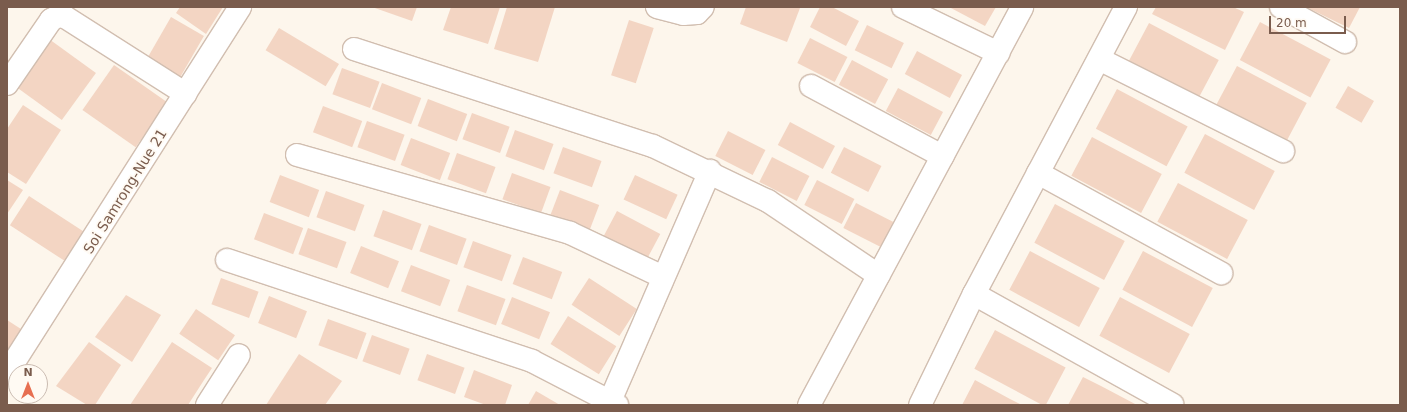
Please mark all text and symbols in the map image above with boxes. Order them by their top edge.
scale bar [1271,8,1348,34]
text: 20 m [1276,16,1307,30]
street label: Soi Samrong-Nue 21 [80,126,170,256]
north arrow [8,364,48,404]
text: N [23,366,33,379]

